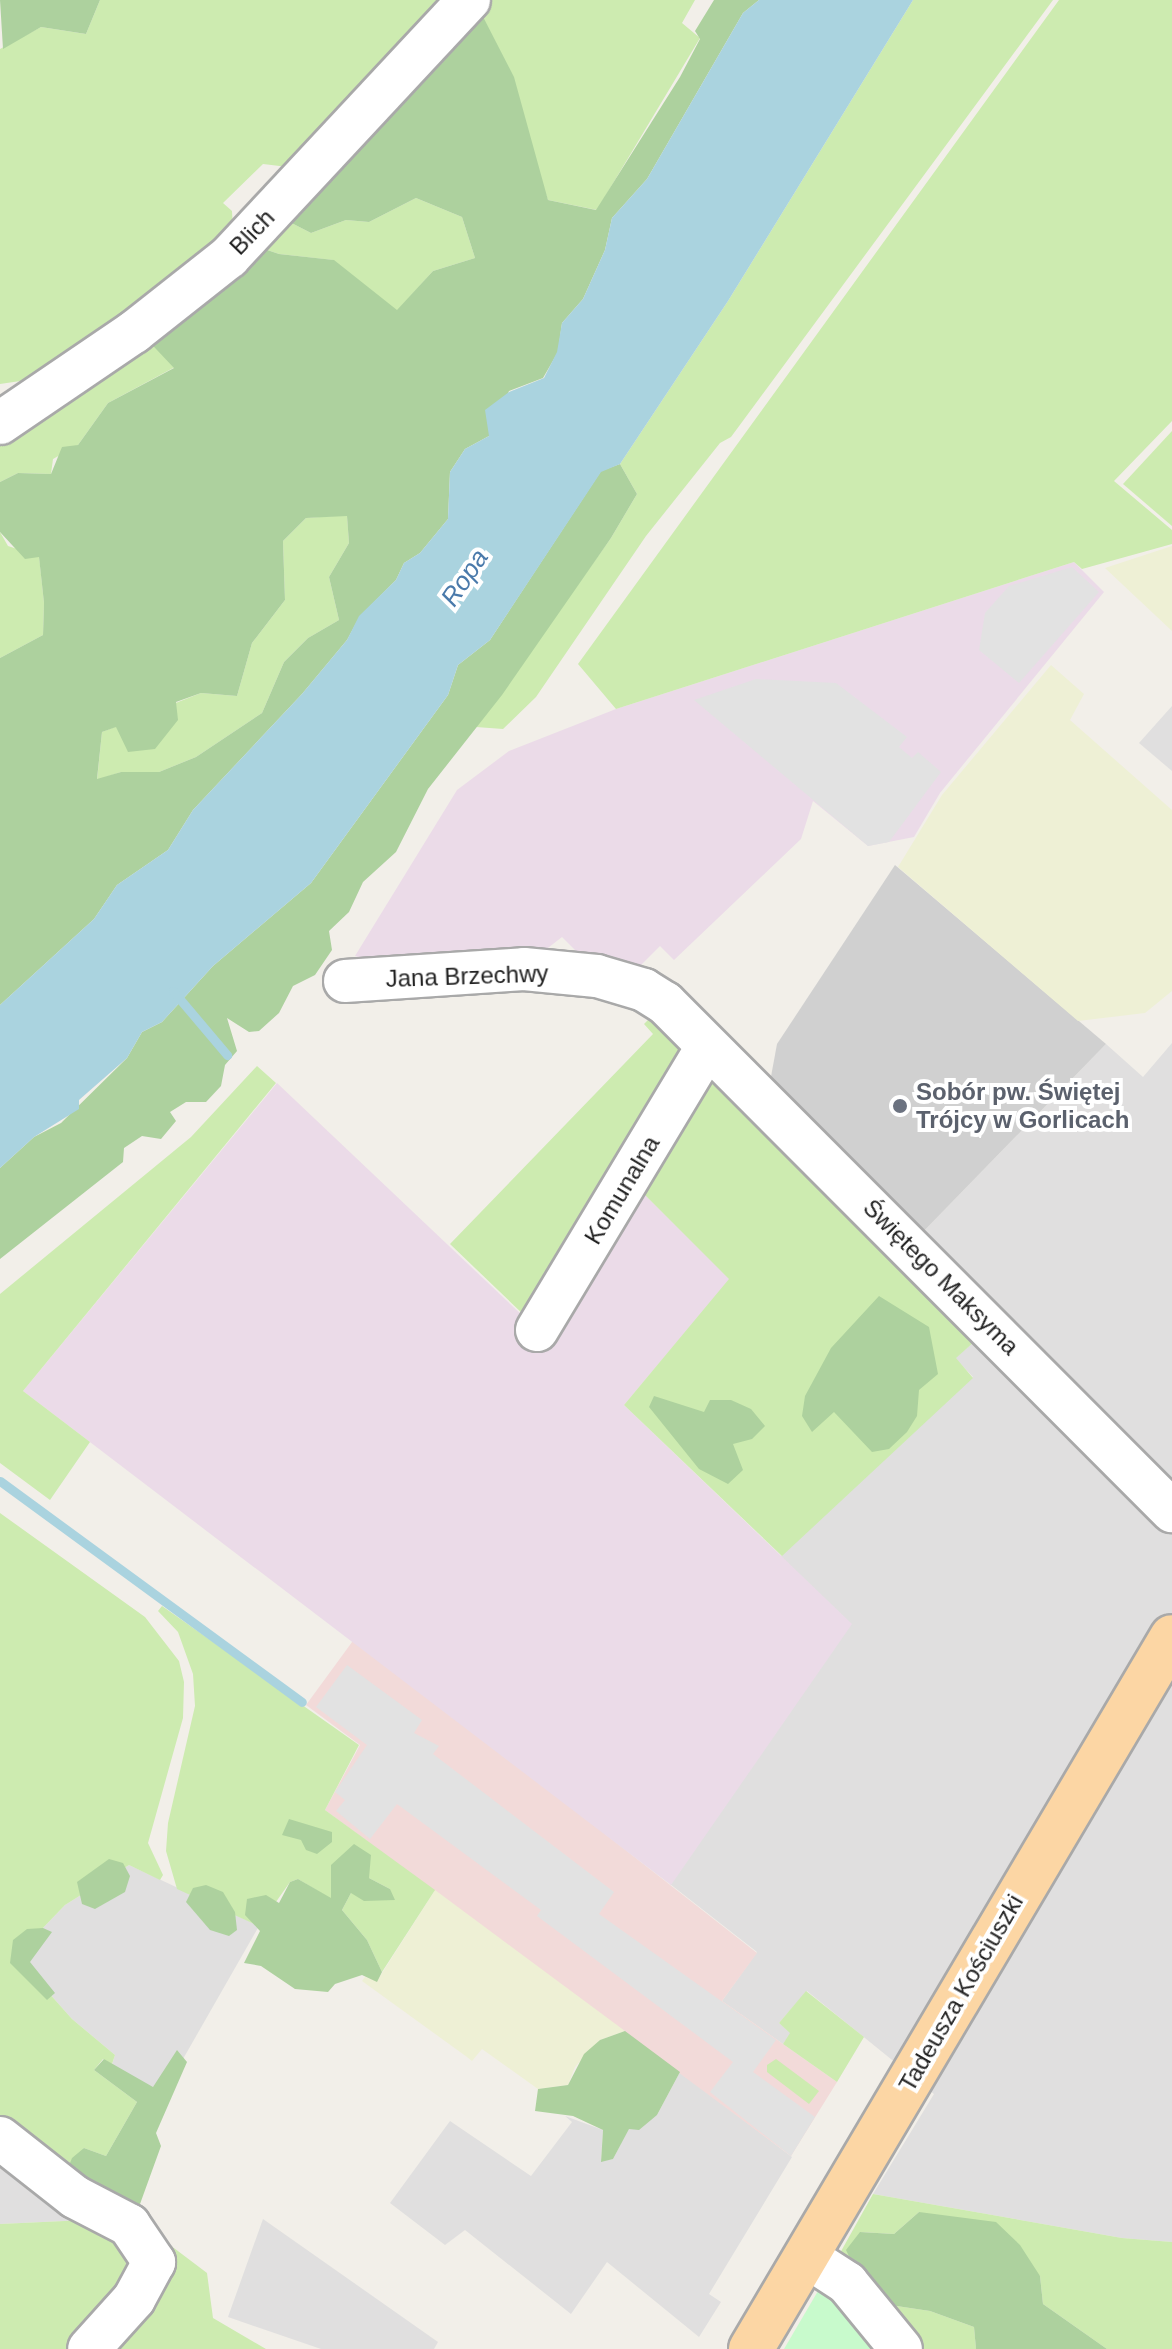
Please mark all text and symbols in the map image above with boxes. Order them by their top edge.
street label: Blich [224,203,280,261]
water label: Ropa [435,544,495,612]
street label: Jana Brzechwy [385,959,549,993]
place label: Sobór pw. Świętej Trójcy w Gorlicach [916,1078,1129,1134]
marker: Sobór pw. Świętej Trójcy w Gorlicach [891,1097,909,1115]
street label: Komunalna [578,1131,666,1249]
street label: Świętego Maksyma [857,1193,1025,1361]
street label: Tadeusza Kościuszki [893,1889,1029,2097]

